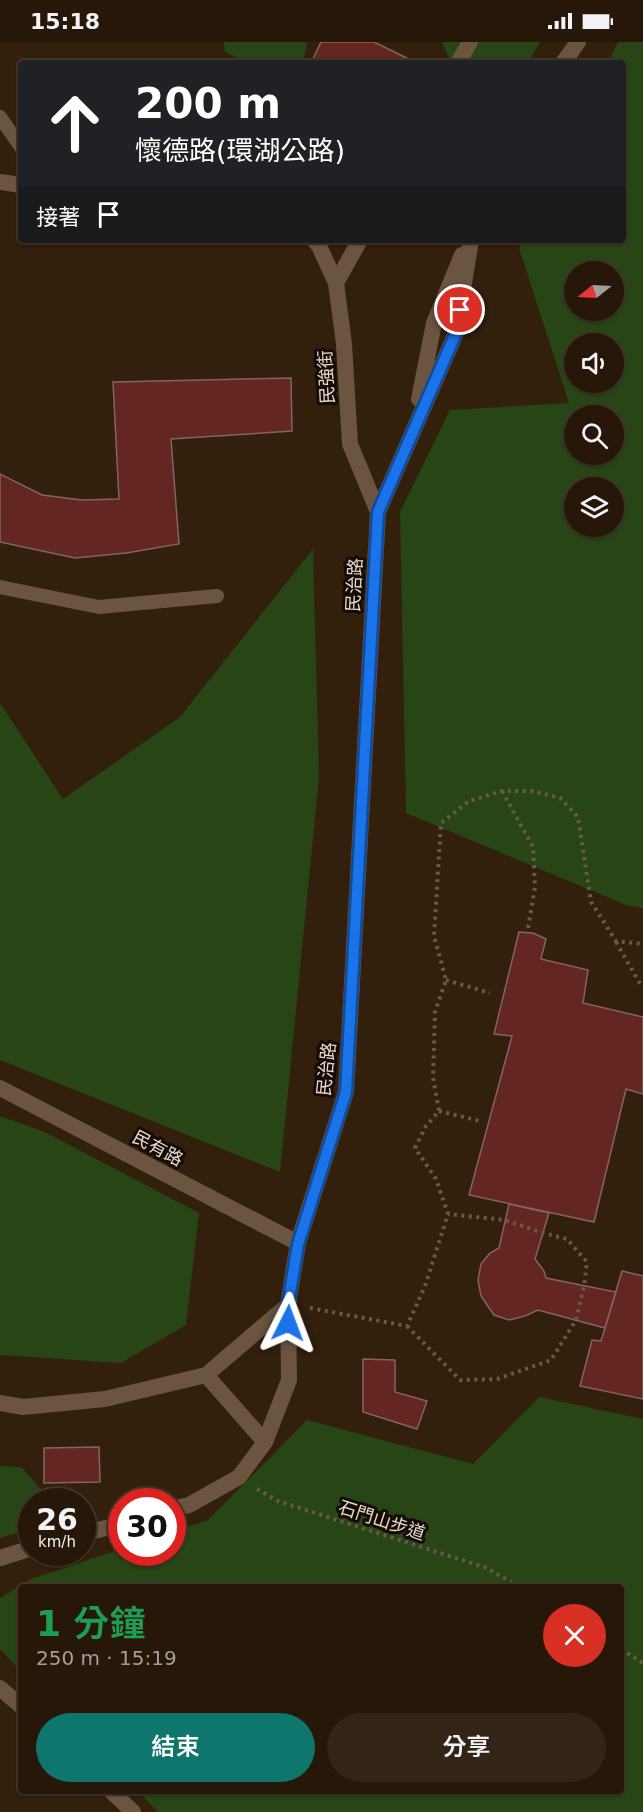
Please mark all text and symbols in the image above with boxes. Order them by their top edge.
text: 15:18 [30,9,100,34]
text: 200 m [135,79,281,128]
icon: ahead [36,84,114,162]
text: 懷德路(環湖公路) [135,135,345,166]
icon: arrive [92,198,125,231]
text: 接著 [36,205,80,230]
north arrow [564,261,624,321]
map controls [564,261,624,537]
pin [434,284,485,335]
icon: arrive [443,293,476,326]
button: sound [564,333,624,393]
street label: 民強街 [314,349,338,405]
button: search [564,405,624,465]
button: layers [564,477,624,537]
street label: 民治路 [342,557,366,613]
street label: 民治路 [313,1041,339,1097]
street label: 民有路 [129,1126,187,1170]
position arrow [256,1291,320,1355]
speed limit sign: 30 [108,1488,186,1566]
street label: 石門山步道 [336,1496,428,1544]
text: 26 [36,1502,78,1537]
text: km/h [38,1533,76,1551]
text: 1 分鐘 [36,1603,146,1644]
button: close [543,1604,606,1667]
text: 250 m · 15:19 [36,1646,177,1670]
button: 結束 [36,1713,315,1782]
button: 分享 [327,1713,606,1782]

